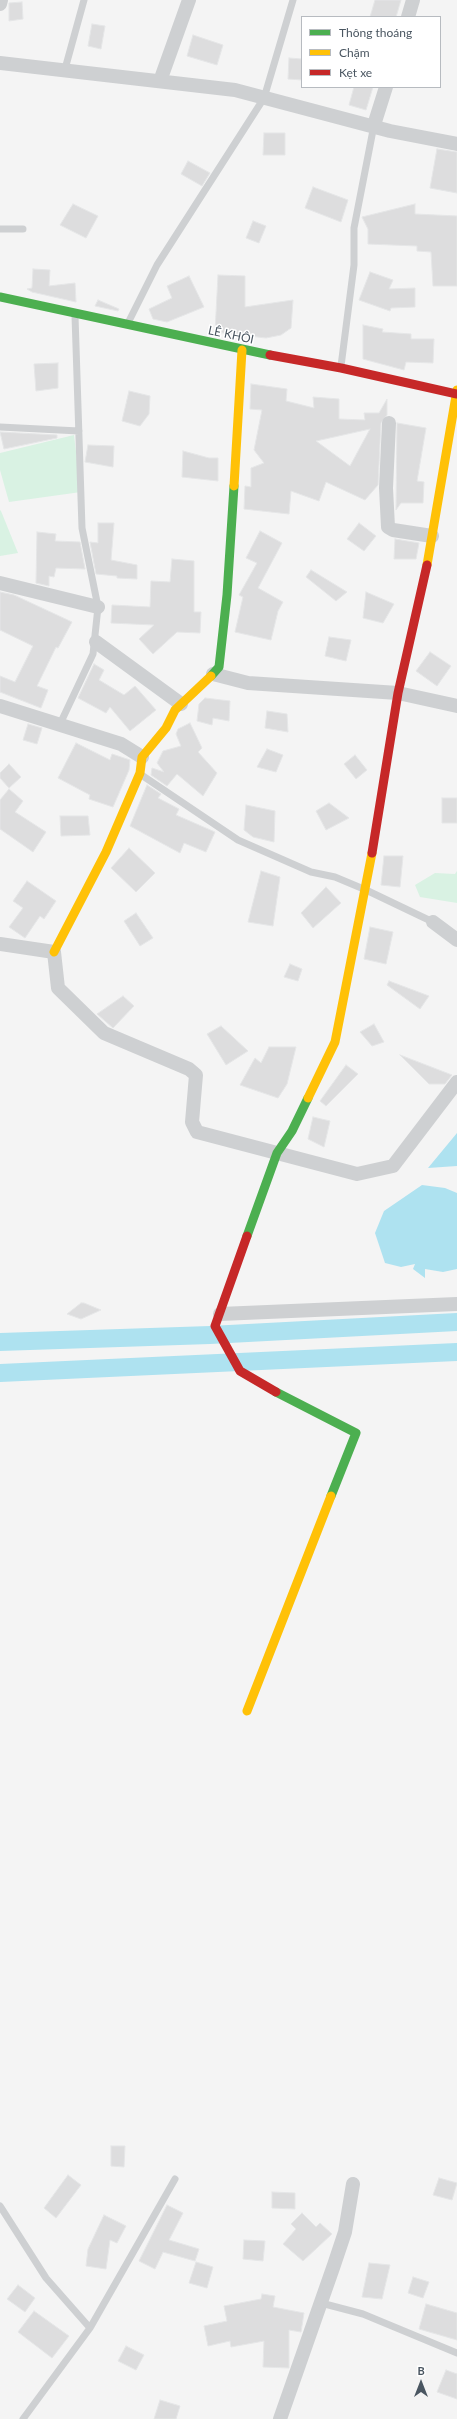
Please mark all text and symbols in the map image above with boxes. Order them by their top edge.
legend [301,16,441,88]
text: Thông thoáng [339,25,412,40]
text: Chậm [339,45,370,60]
text: Kẹt xe [339,65,372,80]
street label: LÊ KHÔI [207,323,255,347]
north arrow [401,2363,441,2403]
text: B [417,2364,425,2377]

